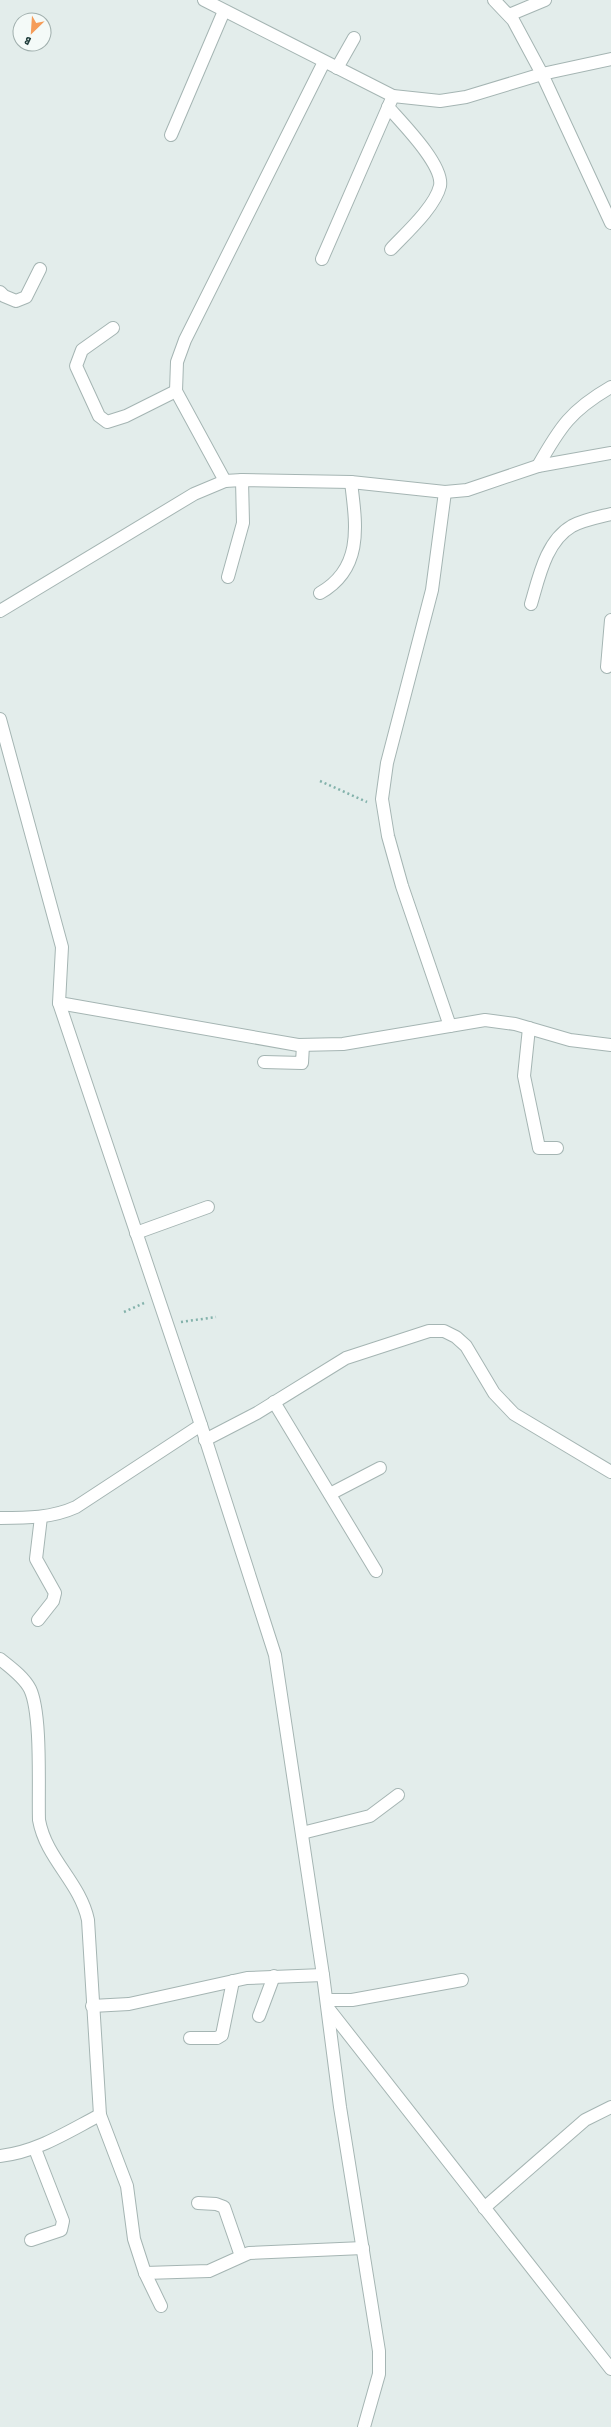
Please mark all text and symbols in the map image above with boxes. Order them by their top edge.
north arrow [12,12,52,52]
text: B [22,34,33,48]

